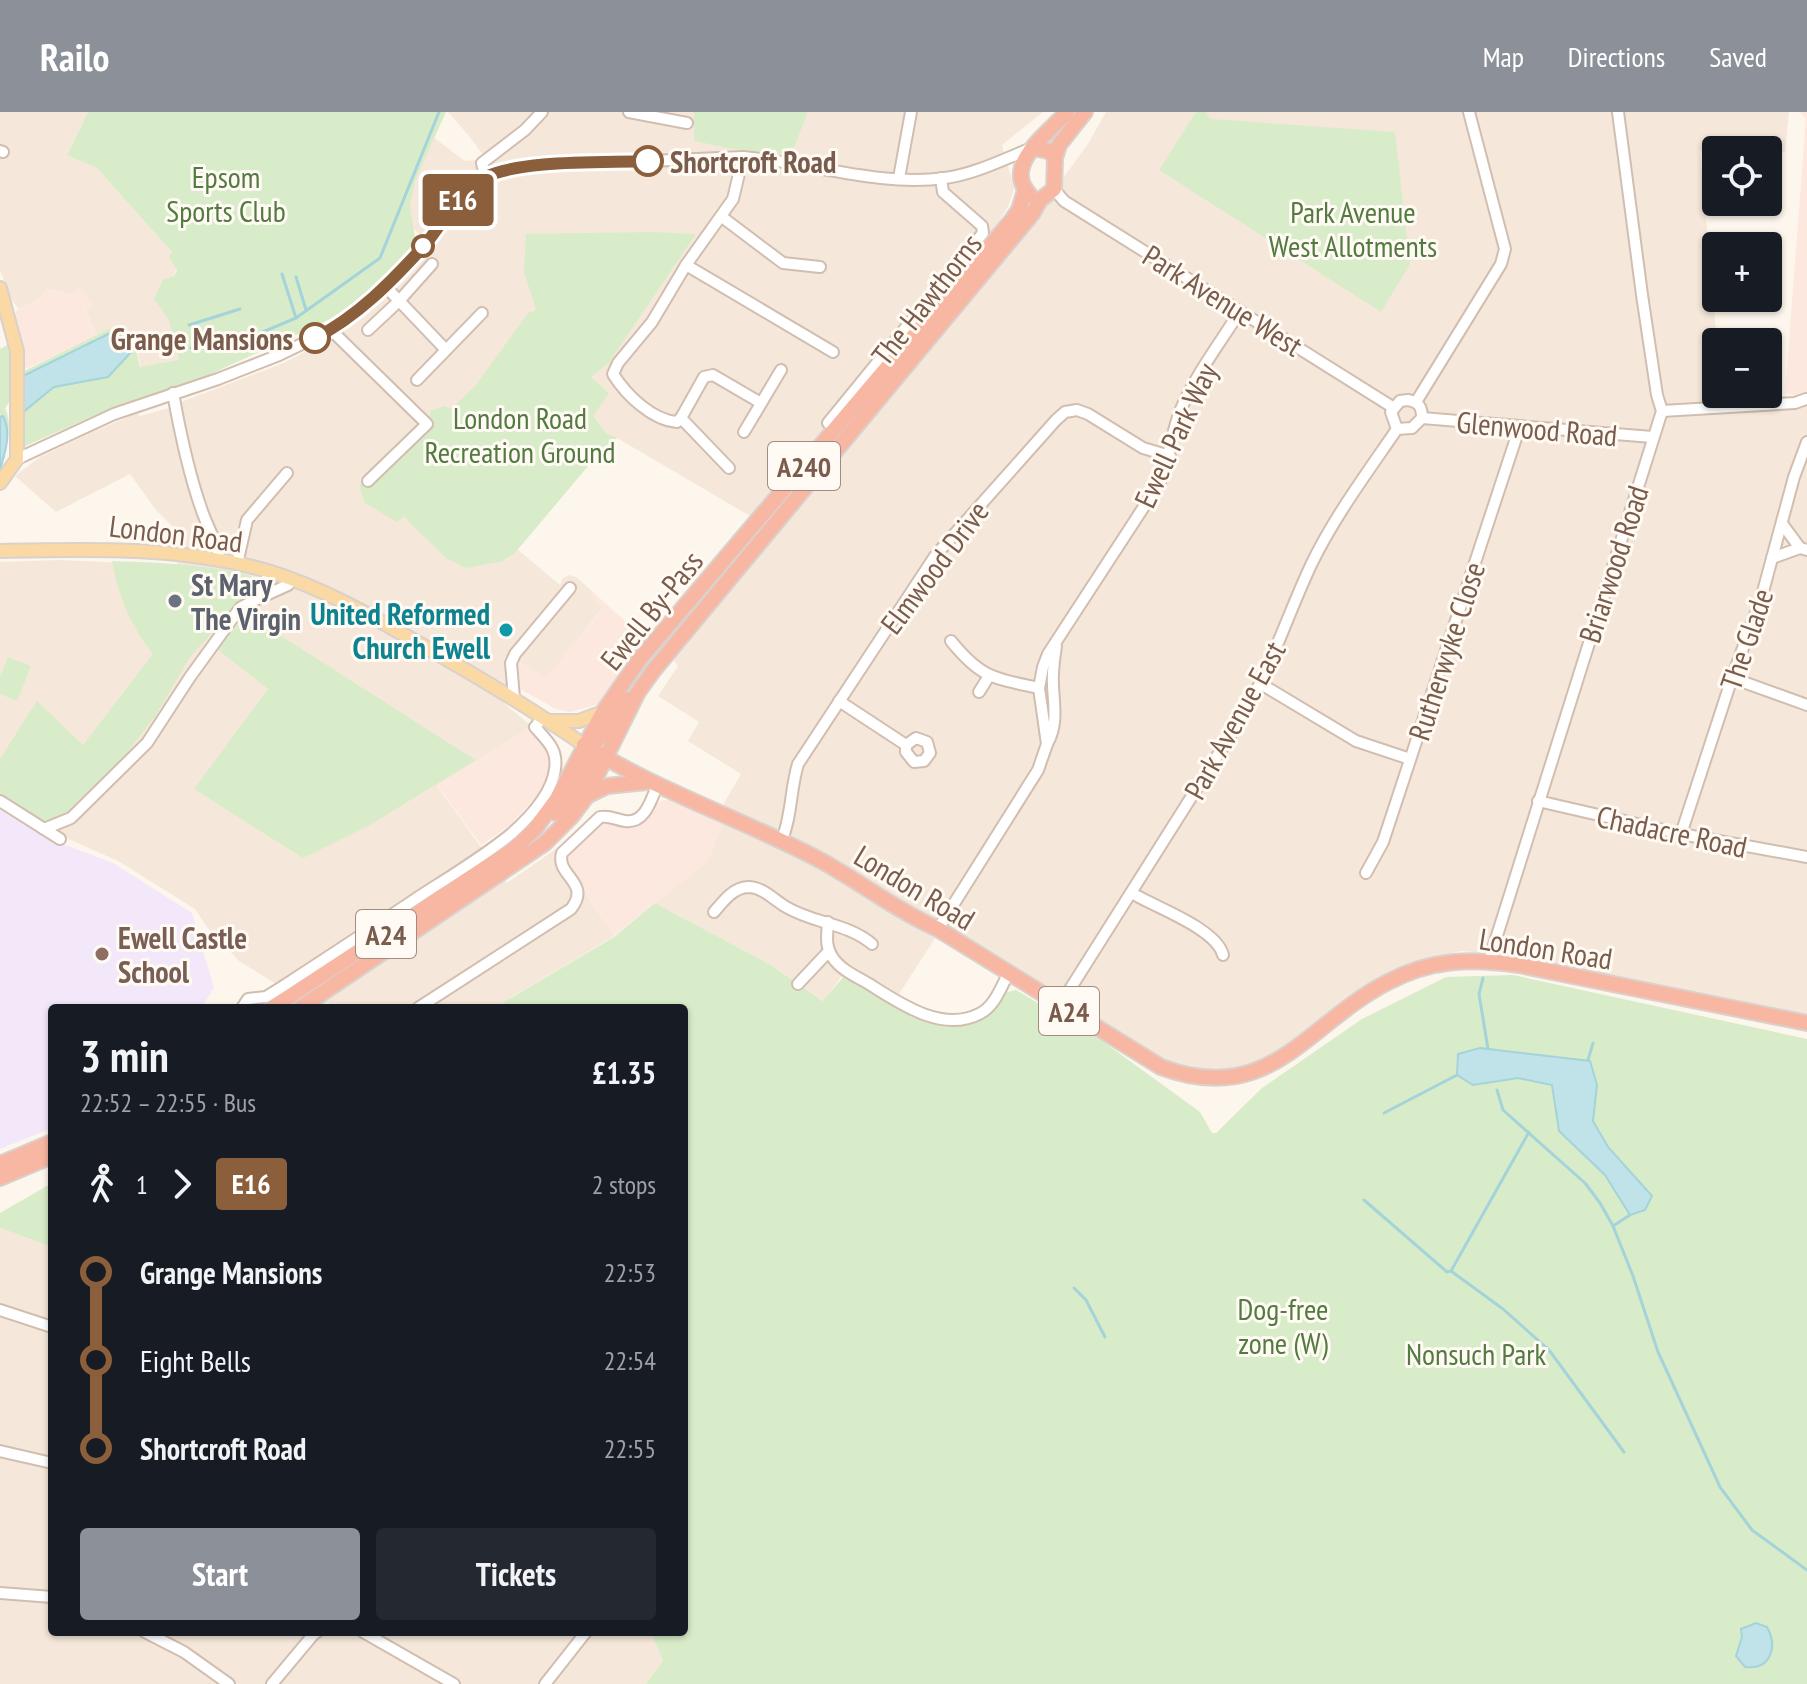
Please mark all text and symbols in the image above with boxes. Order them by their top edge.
text: Railo [40,32,110,81]
text: Map [1483,38,1524,75]
text: Directions [1568,38,1665,75]
text: Saved [1709,38,1767,75]
map controls [1702,136,1782,408]
button: locate [1702,136,1782,216]
place label: Shortcroft Road [670,142,836,181]
marker: Shortcroft Road [633,146,663,176]
park label: Epsom Sports Club [166,157,286,230]
line badge: E16 [412,174,504,226]
text: E16 [439,181,477,218]
park label: Park Avenue West Allotments [1269,192,1437,265]
street label: The Hawthorns [862,225,990,373]
button: + [1702,232,1782,312]
unlabelled marker [412,235,434,257]
street label: Park Avenue West [1136,235,1311,365]
place label: Grange Mansions [111,319,293,358]
marker: Grange Mansions [300,323,330,353]
button: − [1702,328,1782,408]
street label: Ewell Park Way [1125,356,1226,514]
park label: London Road Recreation Ground [424,398,616,471]
street label: Glenwood Road [1455,402,1619,454]
road number: A240 [768,442,840,490]
street label: Briarwood Road [1569,480,1657,648]
street label: Elmwood Drive [871,493,997,641]
street label: London Road [107,505,245,561]
street label: Ewell By-Pass [591,542,711,678]
street label: Rutherwyke Close [1399,557,1493,745]
place label: St Mary The Virgin [191,565,301,638]
street label: The Glade [1711,583,1781,695]
marker: St Mary The Virgin [166,592,184,610]
place label: United Reformed Church Ewell [310,594,491,667]
marker: United Reformed Church Ewell [497,621,515,639]
street label: Park Avenue East [1175,633,1294,806]
street label: Chadacre Road [1593,796,1751,866]
street label: London Road [848,836,982,938]
road number: A24 [356,910,416,958]
place label: Ewell Castle School [118,918,247,991]
street label: London Road [1477,918,1615,978]
marker: Ewell Castle School [93,945,111,963]
road number: A24 [1039,987,1099,1035]
text: 3 min [80,1027,169,1084]
text: £1.35 [592,1053,656,1092]
text: 22:52 – 22:55 · Bus [80,1086,256,1119]
icon: walk [80,1162,124,1206]
icon: forward [160,1162,204,1206]
text: E16 [232,1165,271,1202]
text: 1 [136,1168,148,1201]
text: 2 stops [592,1168,656,1201]
text: Grange Mansions [140,1253,322,1292]
text: 22:53 [604,1256,656,1289]
park label: Dog-free zone (W) [1238,1289,1328,1362]
park label: Nonsuch Park [1406,1334,1546,1373]
text: Eight Bells [140,1341,251,1380]
text: 22:54 [604,1344,656,1377]
text: Shortcroft Road [140,1429,306,1468]
text: 22:55 [604,1432,656,1465]
button: Start [80,1528,360,1620]
button: Tickets [376,1528,656,1620]

